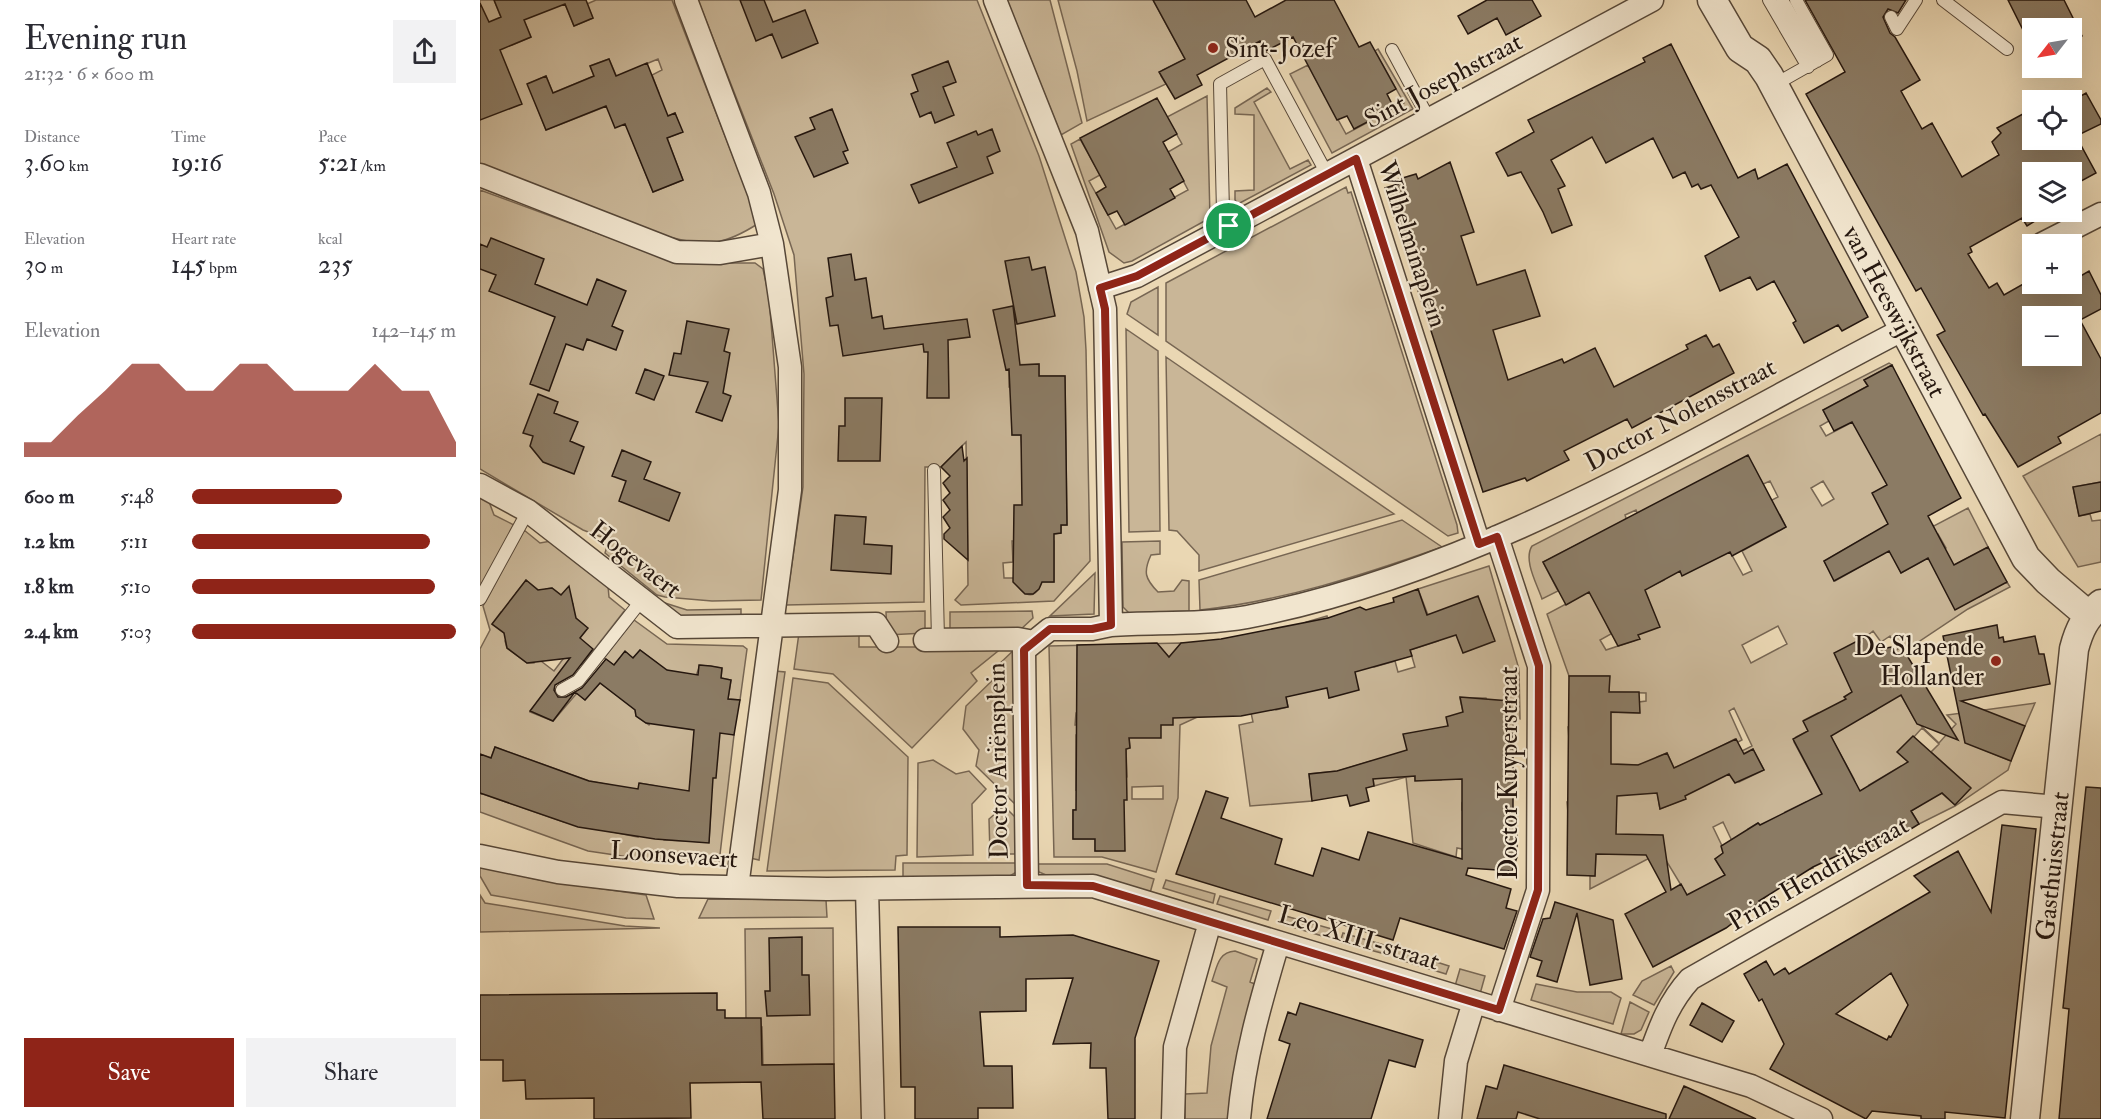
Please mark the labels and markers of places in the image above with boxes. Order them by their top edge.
place label: Sint-Jozef [1225,33,1337,65]
marker: Sint-Jozef [1206,41,1220,55]
pin [1203,200,1254,251]
place label: De Slapende Hollander [1854,631,1984,693]
marker: De Slapende Hollander [1989,654,2003,668]

